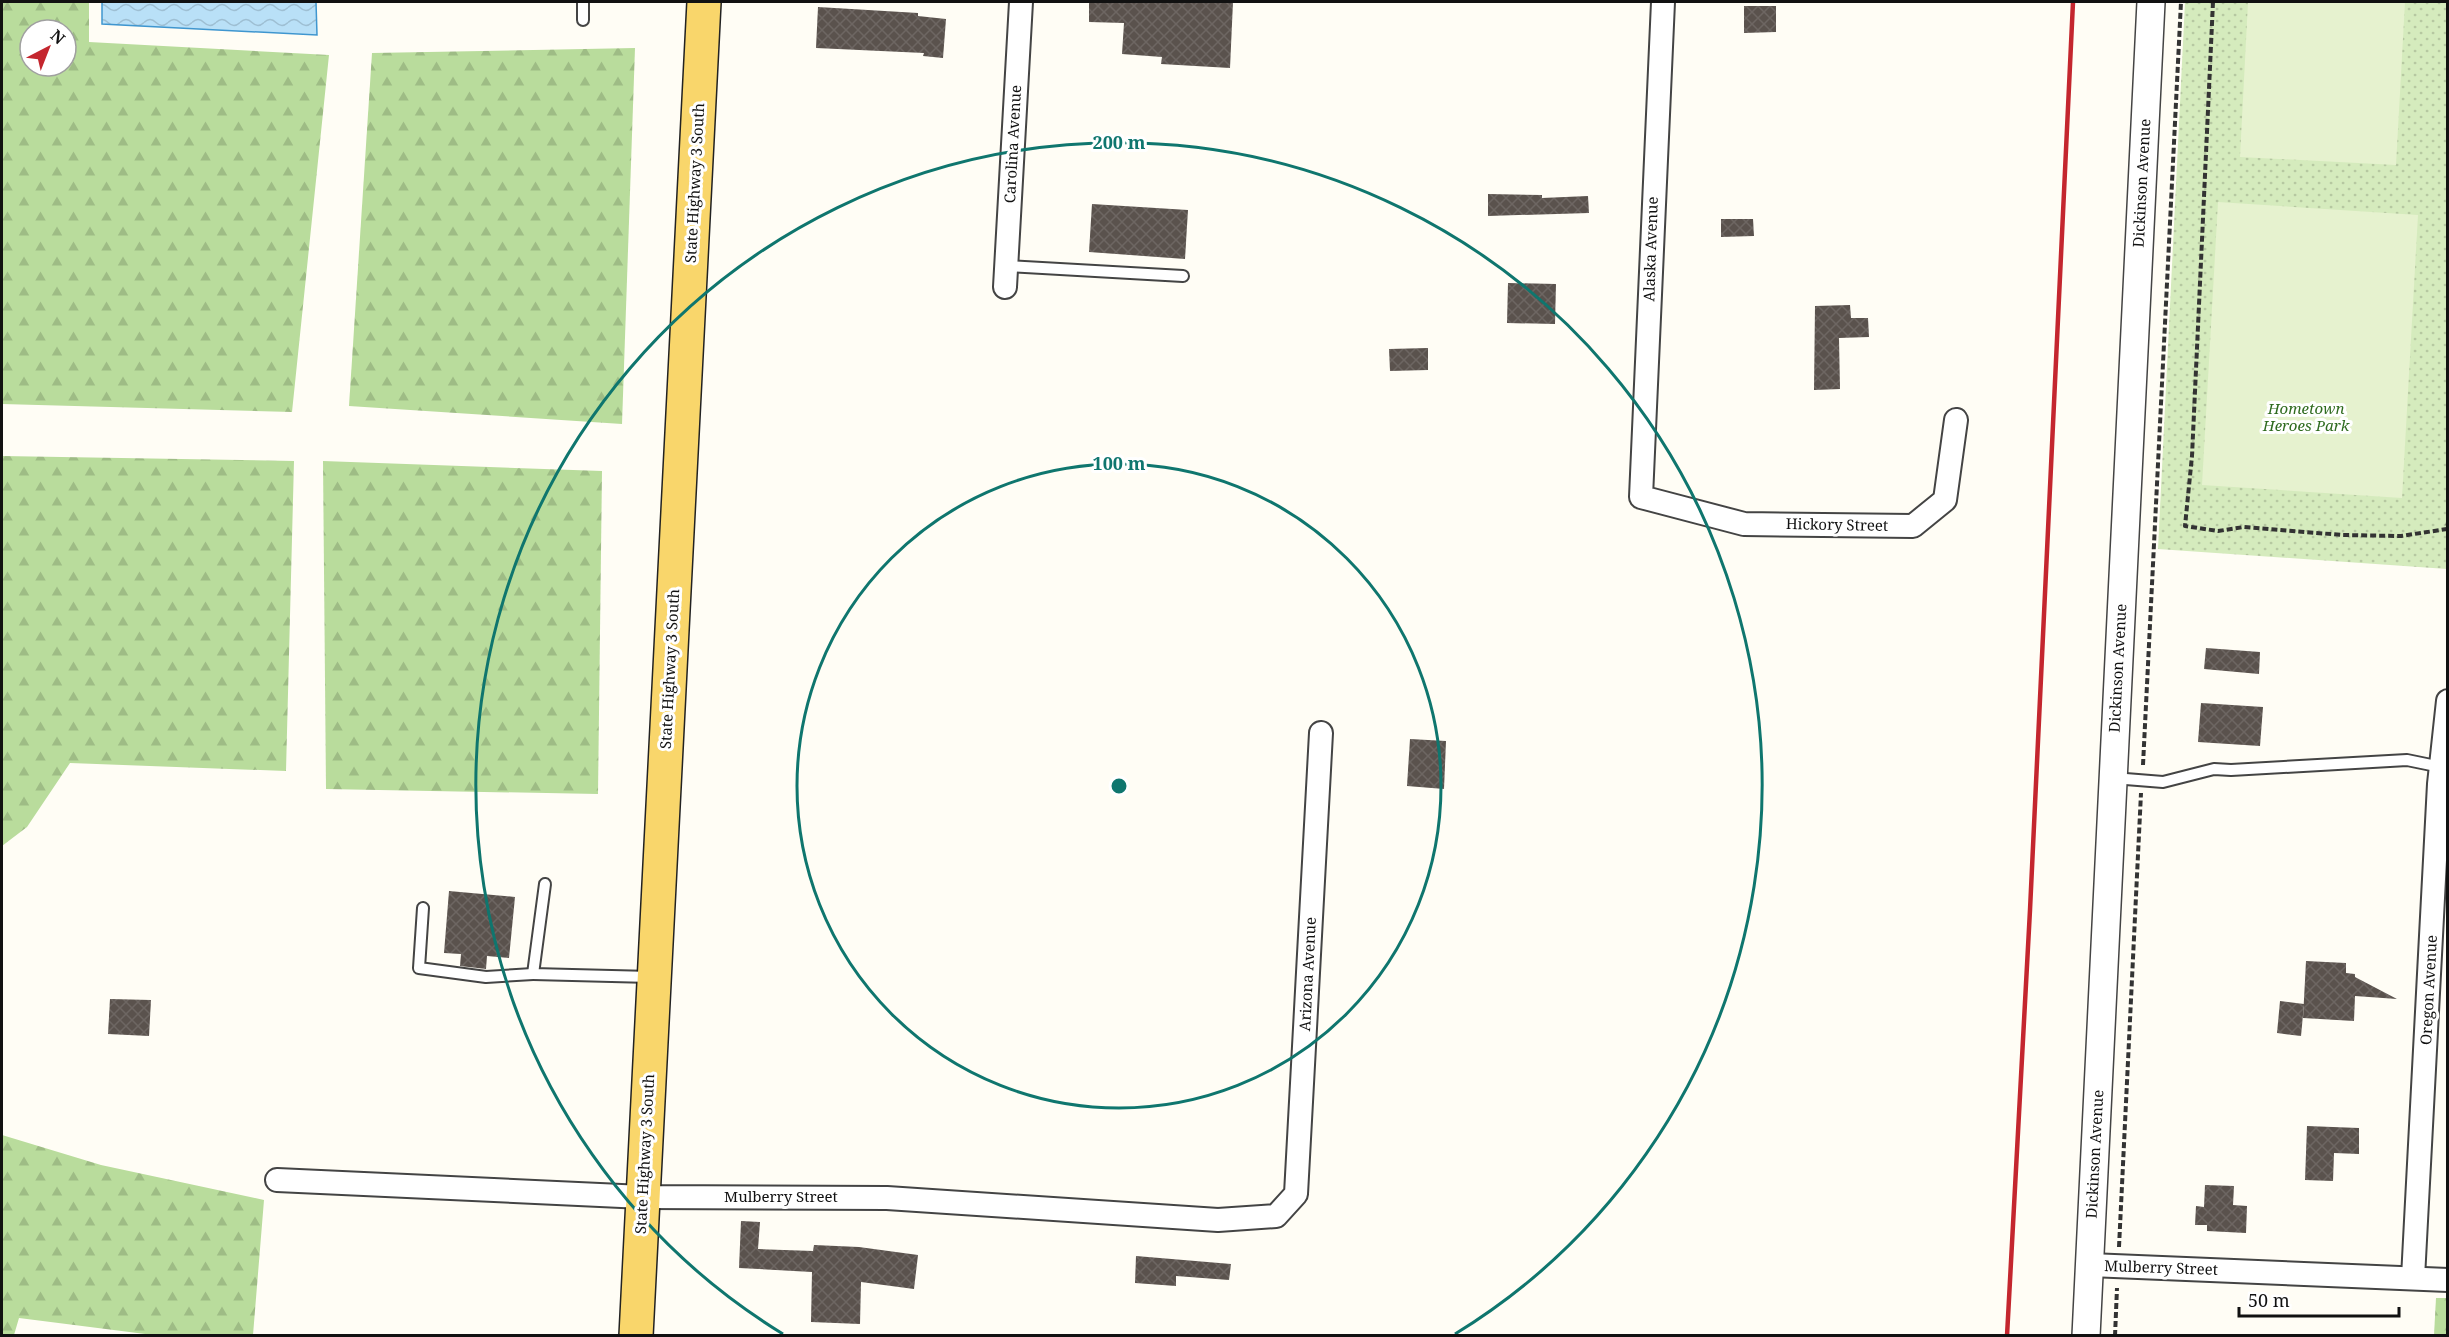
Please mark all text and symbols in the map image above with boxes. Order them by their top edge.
north arrow [18,18,78,78]
text: N [46,24,70,50]
street label: Carolina Avenue [999,84,1025,204]
street label: State Highway 3 South [680,102,708,263]
street label: Dickinson Avenue [2128,118,2154,248]
text: 200 m [1093,130,1146,154]
street label: Alaska Avenue [1638,196,1662,302]
park label: Hometown Heroes Park [2262,398,2350,435]
text: 100 m [1093,451,1146,475]
street label: Hickory Street [1786,513,1888,535]
street label: State Highway 3 South [655,588,683,749]
street label: Dickinson Avenue [2104,603,2130,733]
centre of rings [1109,776,1129,796]
street label: Arizona Avenue [1294,916,1320,1032]
street label: Oregon Avenue [2415,934,2441,1045]
street label: State Highway 3 South [630,1073,658,1234]
street label: Dickinson Avenue [2081,1089,2107,1219]
street label: Mulberry Street [724,1186,838,1206]
street label: Mulberry Street [2104,1255,2218,1279]
scale bar [2239,1280,2400,1318]
text: 50 m [2248,1288,2290,1312]

